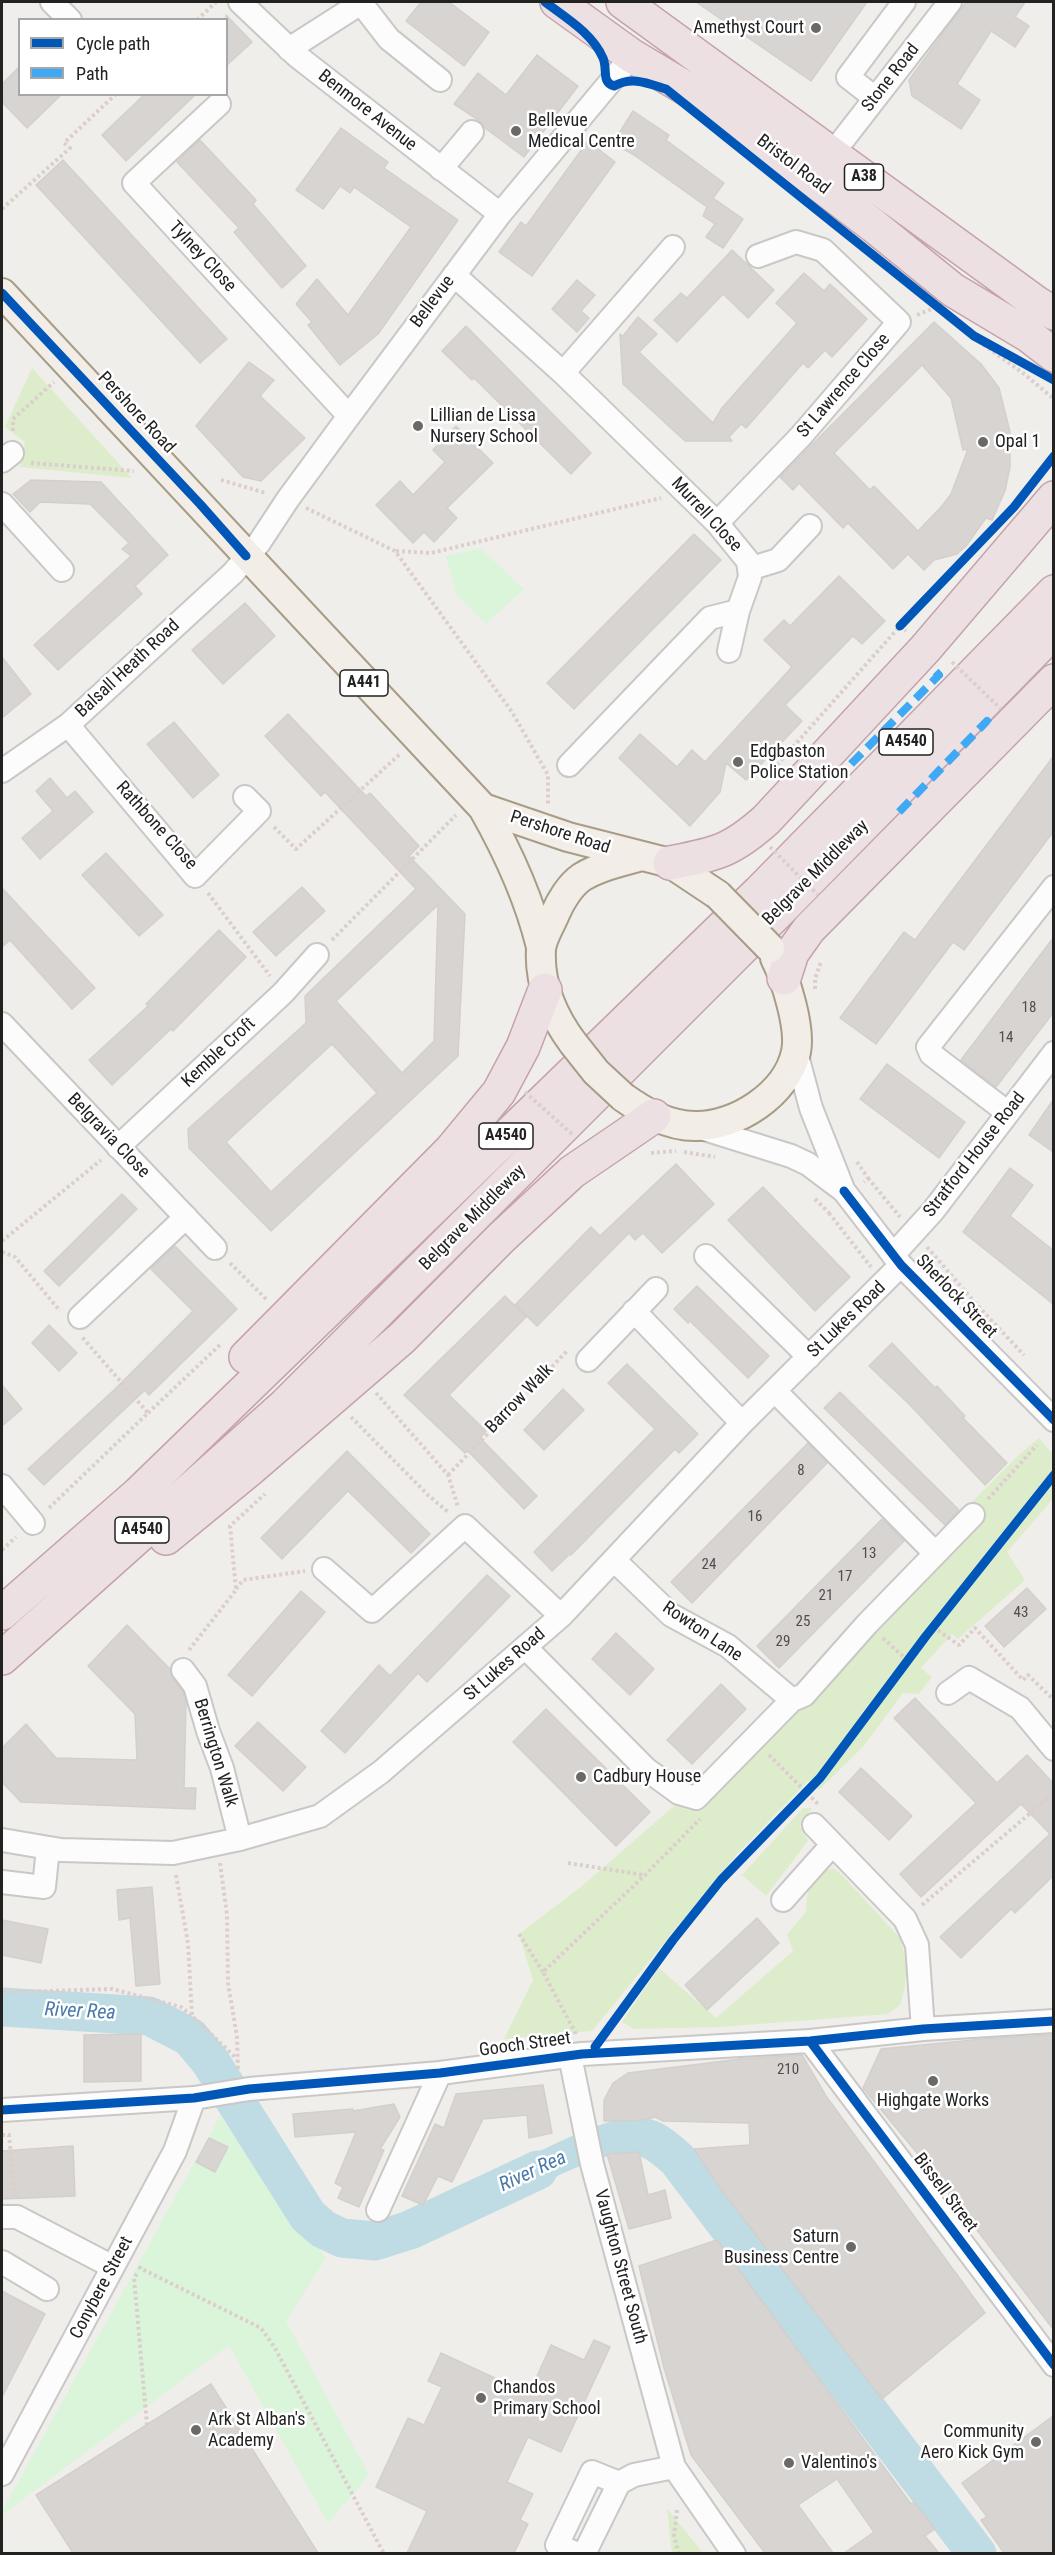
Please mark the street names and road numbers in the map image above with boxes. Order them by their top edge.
street label: Stone Road [858,39,924,117]
street label: Benmore Avenue [313,66,421,156]
street label: Bristol Road [752,130,834,200]
road number: A38 [844,164,884,190]
street label: Tylney Close [164,217,240,297]
street label: Bellevue [406,272,460,332]
street label: St Lawrence Close [793,329,895,443]
street label: Pershore Road [93,368,179,458]
street label: Murrell Close [666,473,746,557]
street label: Balsall Heath Road [72,615,184,723]
road number: A441 [340,670,388,696]
road number: A4540 [879,729,933,755]
street label: Rathbone Close [111,777,201,875]
street label: Pershore Road [507,807,613,859]
street label: Belgrave Middleway [759,816,873,930]
street label: Kemble Croft [178,1013,260,1093]
street label: Stratford House Road [919,1088,1031,1222]
street label: Belgravia Close [62,1089,154,1183]
road number: A4540 [479,1123,533,1149]
street label: Belgrave Middleway [416,1161,530,1275]
street label: Sherlock Street [911,1251,1001,1343]
street label: St Lukes Road [803,1277,891,1363]
street label: Barrow Walk [482,1360,558,1438]
road number: A4540 [115,1517,169,1543]
street label: Rowton Lane [658,1597,746,1667]
street label: St Lukes Road [460,1624,550,1706]
street label: Berrington Walk [188,1696,242,1810]
street label: Gooch Street [478,2028,572,2062]
street label: Bissell Street [908,2149,982,2237]
street label: Vaughton Street South [589,2187,651,2347]
street label: Conybere Street [66,2233,138,2343]

